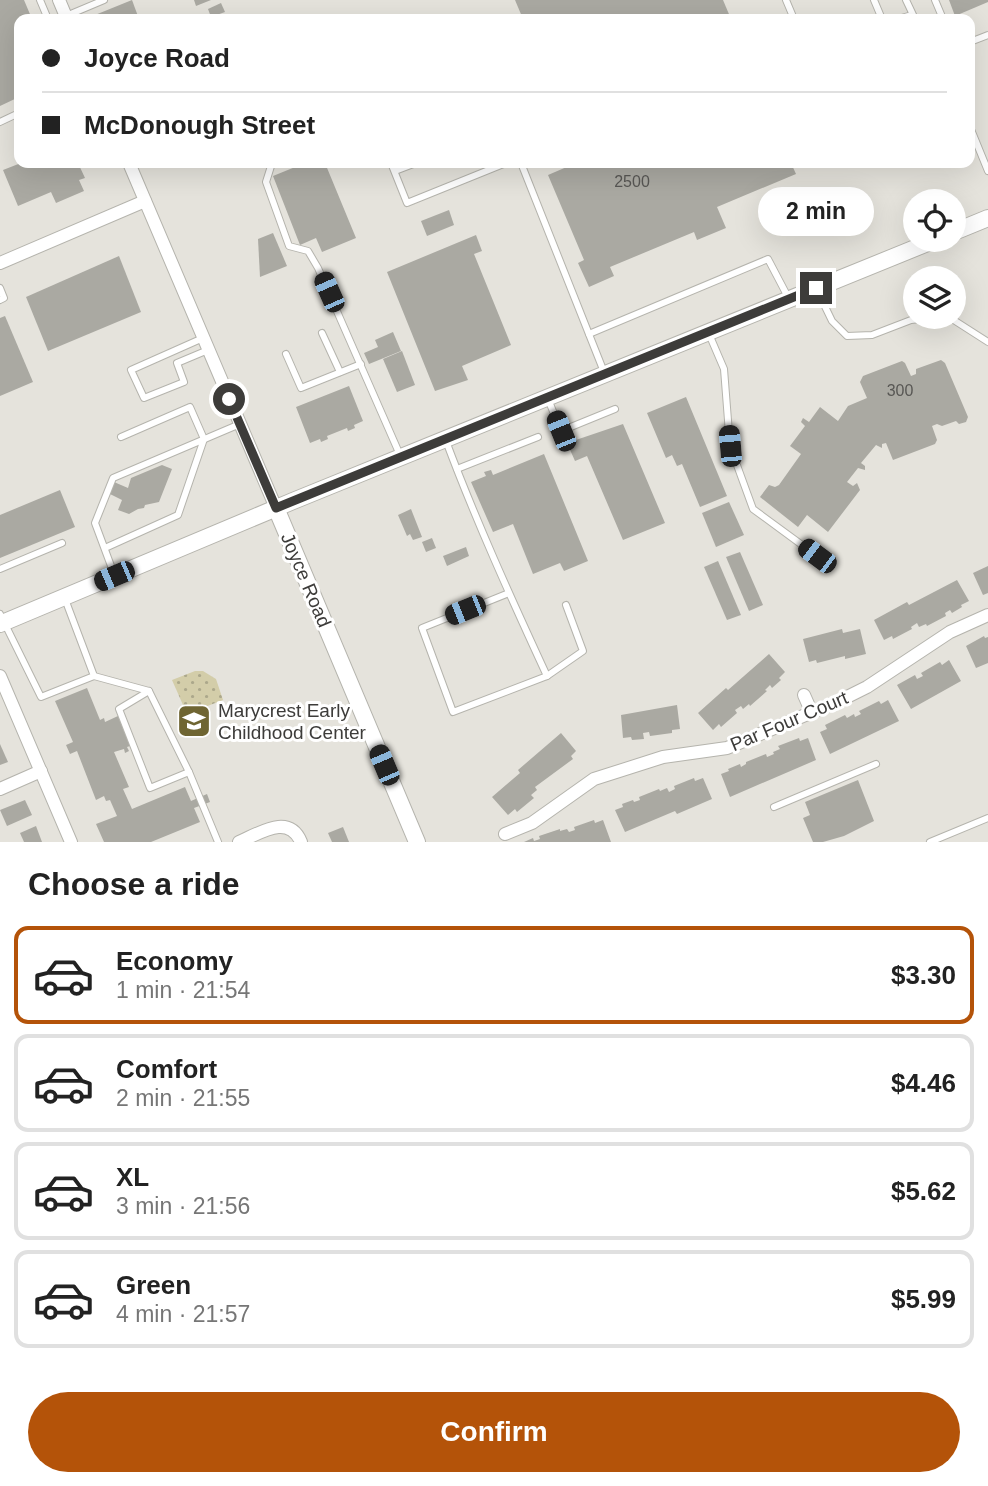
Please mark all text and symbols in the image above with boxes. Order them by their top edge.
text: Joyce Road [84,43,230,73]
text: McDonough Street [84,110,315,140]
house number: 2500 [614,173,650,190]
callout: 2 min [758,187,874,236]
map controls [903,189,966,329]
button: locate [903,189,966,252]
text: 2 min [786,198,846,224]
button: layers [903,266,966,329]
car [311,269,348,315]
route end [800,272,832,304]
house number: 300 [887,382,913,399]
route start [213,383,245,415]
car [544,408,579,454]
car [718,424,743,468]
street label: Joyce Road [277,530,335,630]
car [794,535,841,577]
car [91,558,138,594]
car [442,592,489,628]
street label: Par Four Court [727,687,852,755]
place label: Marycrest Early Childhood Center [218,700,367,743]
school or university icon: Marycrest Early Childhood Center [175,702,213,740]
car [367,742,402,788]
text: Choose a ride [28,866,240,902]
icon: car [32,944,95,1007]
text: Economy [116,946,233,976]
text: $3.30 [891,960,956,990]
text: 1 min · 21:54 [116,977,250,1003]
icon: car [32,1052,95,1115]
text: Comfort [116,1054,217,1084]
text: $4.46 [891,1068,956,1098]
text: 2 min · 21:55 [116,1085,250,1111]
icon: car [32,1160,95,1223]
text: XL [116,1162,149,1192]
text: $5.62 [891,1176,956,1206]
text: 3 min · 21:56 [116,1193,250,1219]
icon: car [32,1268,95,1331]
text: Green [116,1270,191,1300]
text: $5.99 [891,1284,956,1314]
text: 4 min · 21:57 [116,1301,250,1327]
button: Confirm [28,1392,960,1472]

